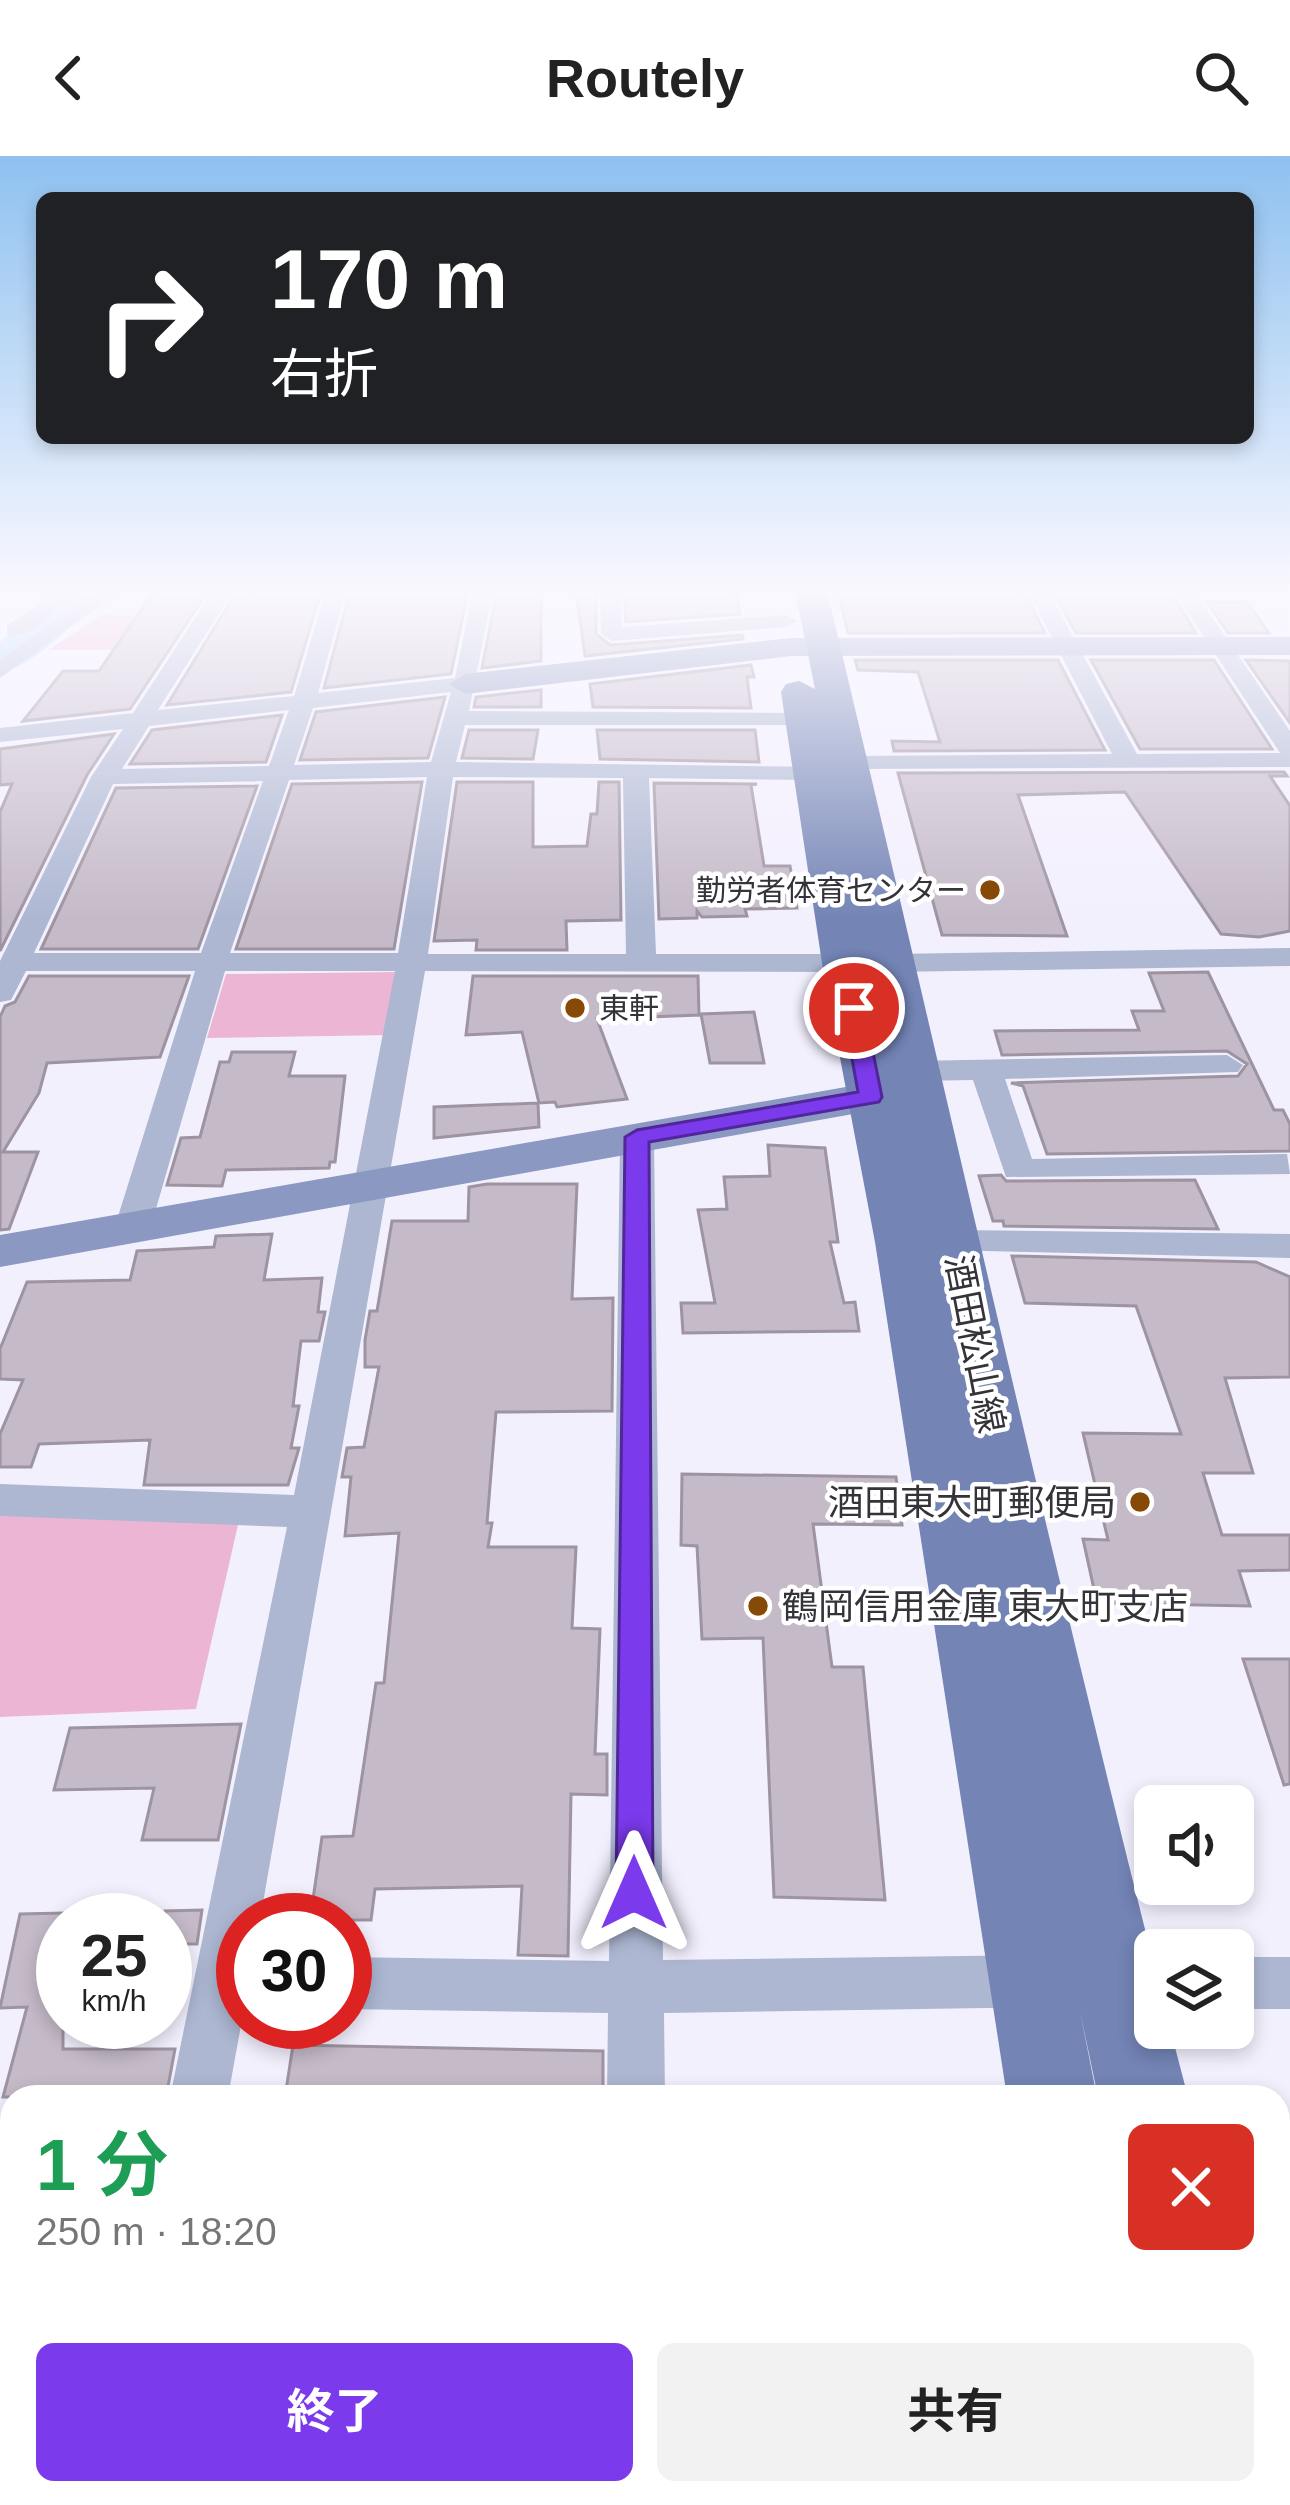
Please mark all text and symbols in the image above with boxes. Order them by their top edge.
icon: back [36,45,102,111]
icon: search [1188,45,1254,111]
text: Routely [546,48,744,108]
text: 170 m [270,232,508,326]
icon: right [72,240,228,396]
text: 右折 [270,344,378,404]
place label: 勤労者体育センター [696,874,966,907]
marker: 勤労者体育センター [977,877,1003,903]
pin [803,957,905,1059]
icon: arrive [821,975,887,1041]
place label: 東軒 [599,992,659,1025]
marker: 東軒 [562,995,588,1021]
street label: 酒田松山線 [938,1252,1012,1436]
place label: 酒田東大町郵便局 [828,1482,1116,1523]
marker: 酒田東大町郵便局 [1127,1489,1153,1515]
place label: 鶴岡信用金庫 東大町支店 [782,1586,1188,1627]
marker: 鶴岡信用金庫 東大町支店 [745,1593,771,1619]
map controls [1134,1785,1254,2049]
button: sound [1134,1785,1254,1905]
position arrow [571,1830,697,1956]
speed limit sign: 30 [216,1893,372,2049]
text: 25 [81,1922,147,1989]
button: layers [1134,1929,1254,2049]
text: km/h [81,1984,147,2017]
button: close [1128,2124,1254,2250]
text: 1 分 [36,2125,168,2205]
text: 250 m · 18:20 [36,2210,277,2253]
button: 終了 [36,2343,633,2481]
button: 共有 [657,2343,1254,2481]

